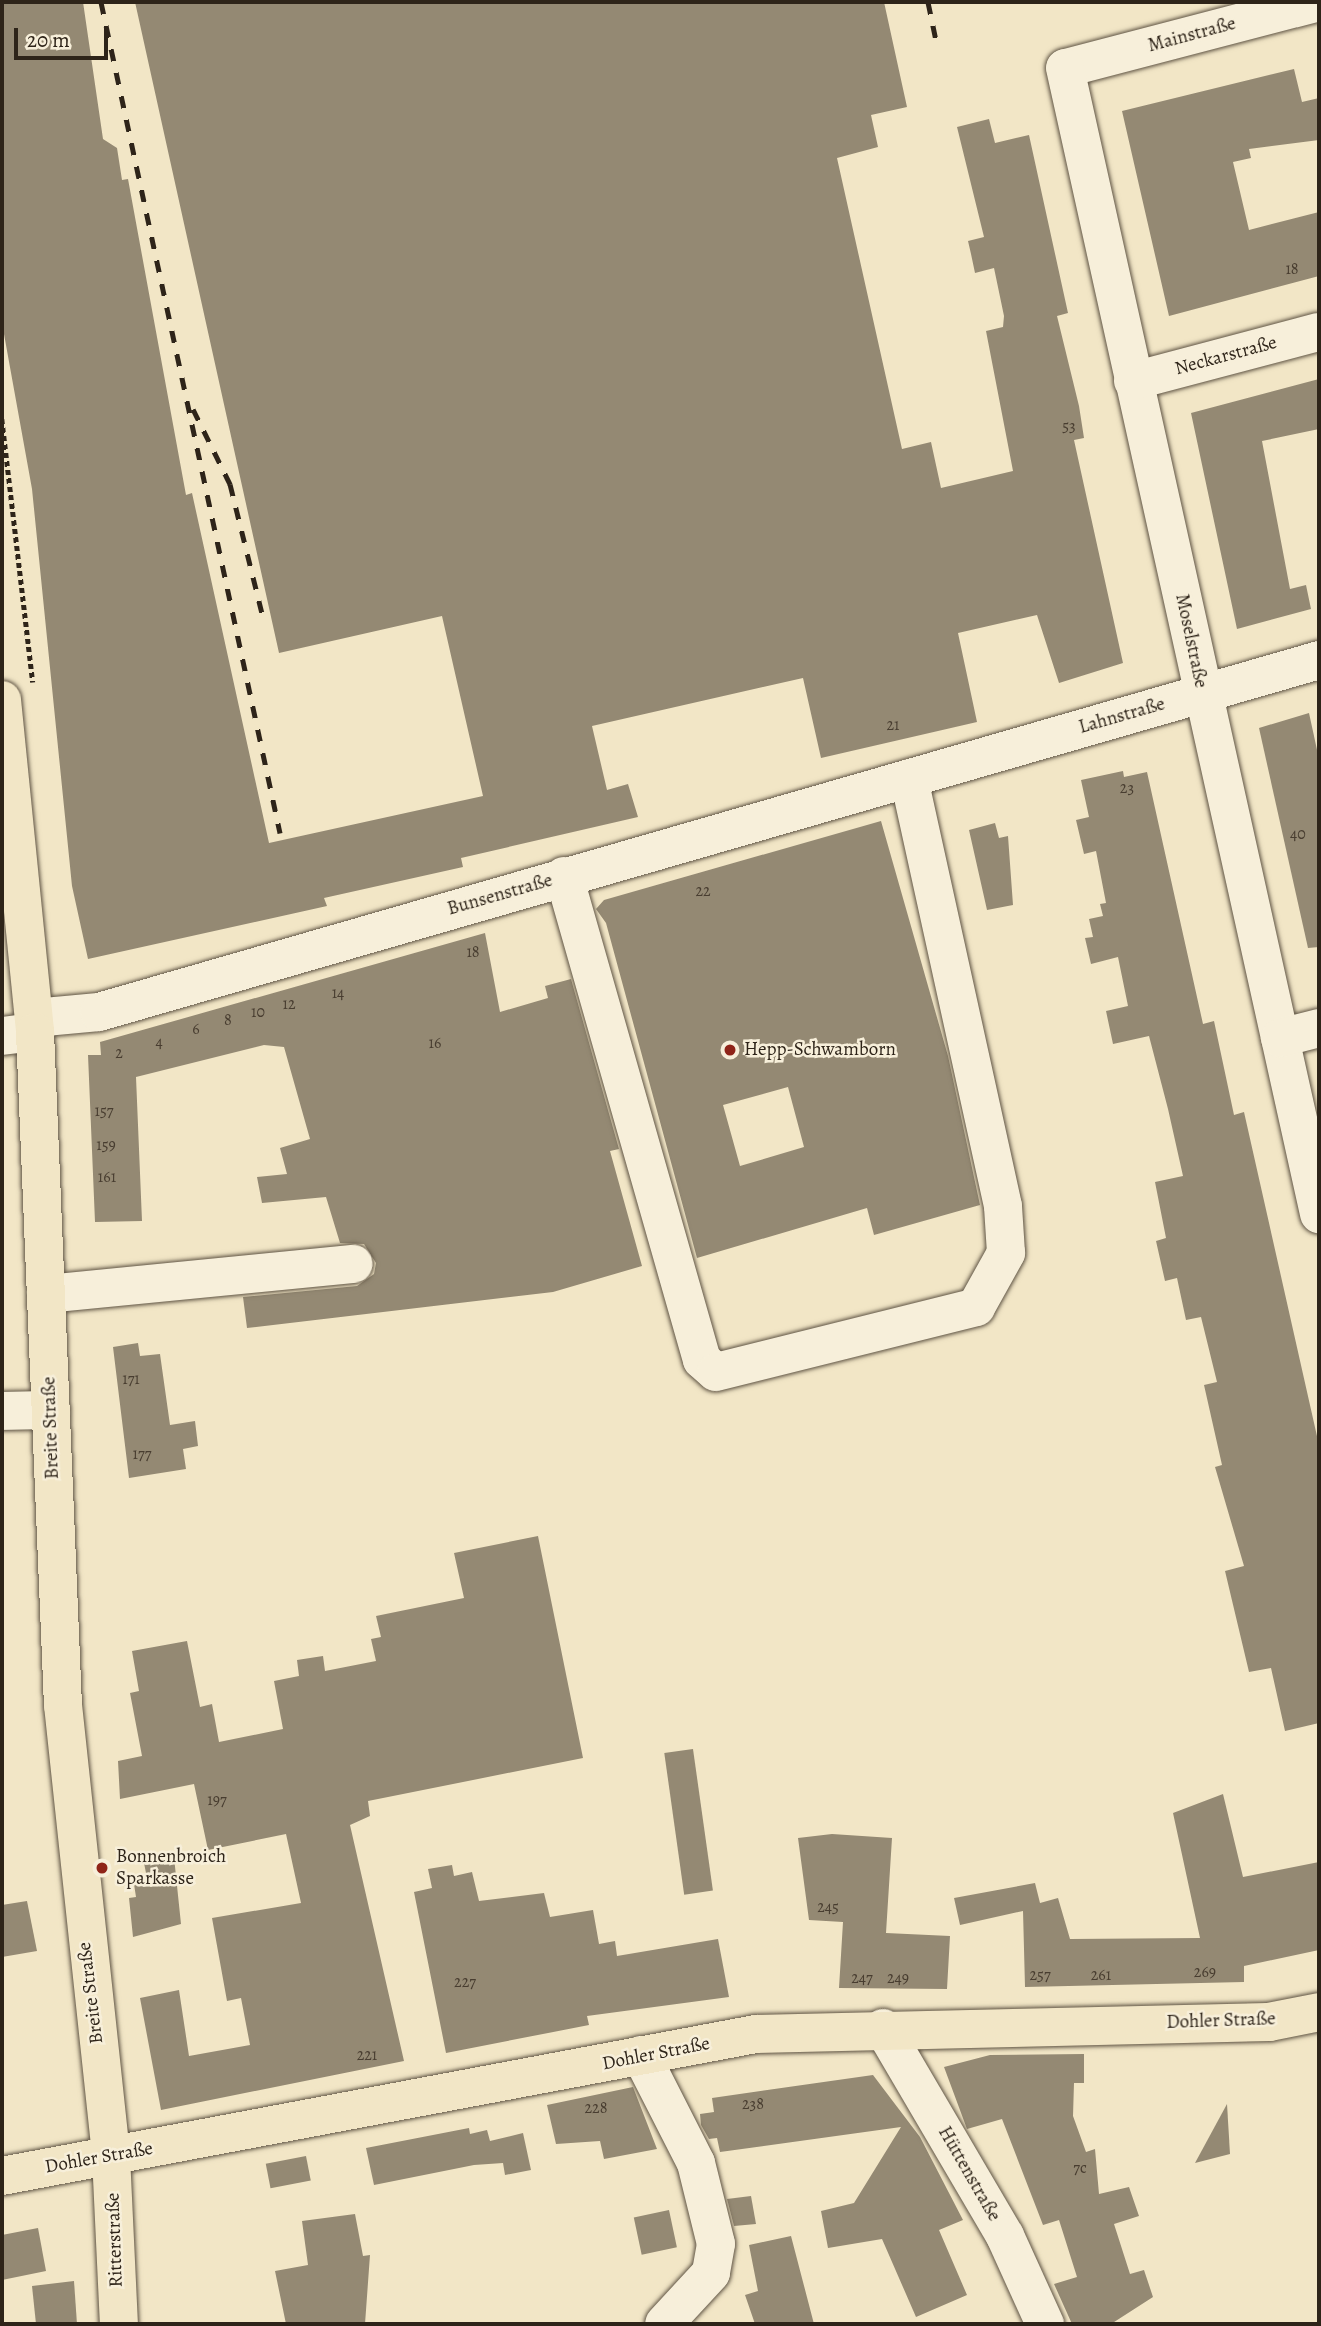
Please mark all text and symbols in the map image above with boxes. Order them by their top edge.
street label: Mainstraße [1146,12,1238,58]
scale bar [18,14,112,58]
text: 20 m [27,26,70,54]
house number: 18 [1285,259,1299,279]
street label: Neckarstraße [1173,331,1279,381]
house number: 53 [1062,416,1076,436]
street label: Moselstraße [1170,592,1212,690]
street label: Lahnstraße [1076,693,1168,739]
house number: 21 [886,715,900,735]
house number: 23 [1120,778,1134,798]
house number: 40 [1290,824,1306,844]
street label: Bunsenstraße [445,869,555,921]
house number: 22 [695,881,711,901]
house number: 18 [466,942,480,962]
house number: 14 [332,983,344,1003]
house number: 12 [282,994,296,1014]
house number: 10 [251,1002,265,1022]
house number: 8 [224,1010,232,1030]
house number: 6 [192,1019,200,1039]
house number: 4 [155,1032,163,1052]
house number: 16 [429,1033,441,1053]
place label: Hepp-Schwamborn [744,1039,896,1061]
marker: Hepp-Schwamborn [722,1042,738,1058]
house number: 2 [115,1043,123,1063]
house number: 157 [94,1101,114,1121]
house number: 159 [96,1135,116,1155]
house number: 161 [98,1167,116,1187]
house number: 171 [122,1369,140,1389]
street label: Breite Straße [38,1376,64,1480]
house number: 177 [133,1444,151,1464]
house number: 197 [207,1790,227,1810]
place label: Bonnenbroich Sparkasse [116,1846,226,1890]
marker: Bonnenbroich Sparkasse [94,1860,110,1876]
house number: 245 [817,1897,839,1917]
street label: Breite Straße [73,1941,109,2045]
house number: 269 [1194,1962,1216,1982]
house number: 257 [1029,1965,1051,1985]
house number: 261 [1091,1965,1111,1985]
house number: 247 [851,1968,873,1988]
house number: 249 [887,1968,909,1988]
house number: 227 [454,1972,476,1992]
street label: Dohler Straße [1166,2008,1276,2034]
street label: Dohler Straße [600,2032,712,2076]
house number: 221 [357,2045,377,2065]
house number: 238 [742,2094,764,2114]
house number: 228 [585,2098,607,2118]
street label: Hüttenstraße [933,2123,1005,2225]
street label: Dohler Straße [43,2137,155,2179]
house number: 7c [1073,2158,1087,2178]
street label: Ritterstraße [102,2192,128,2288]

